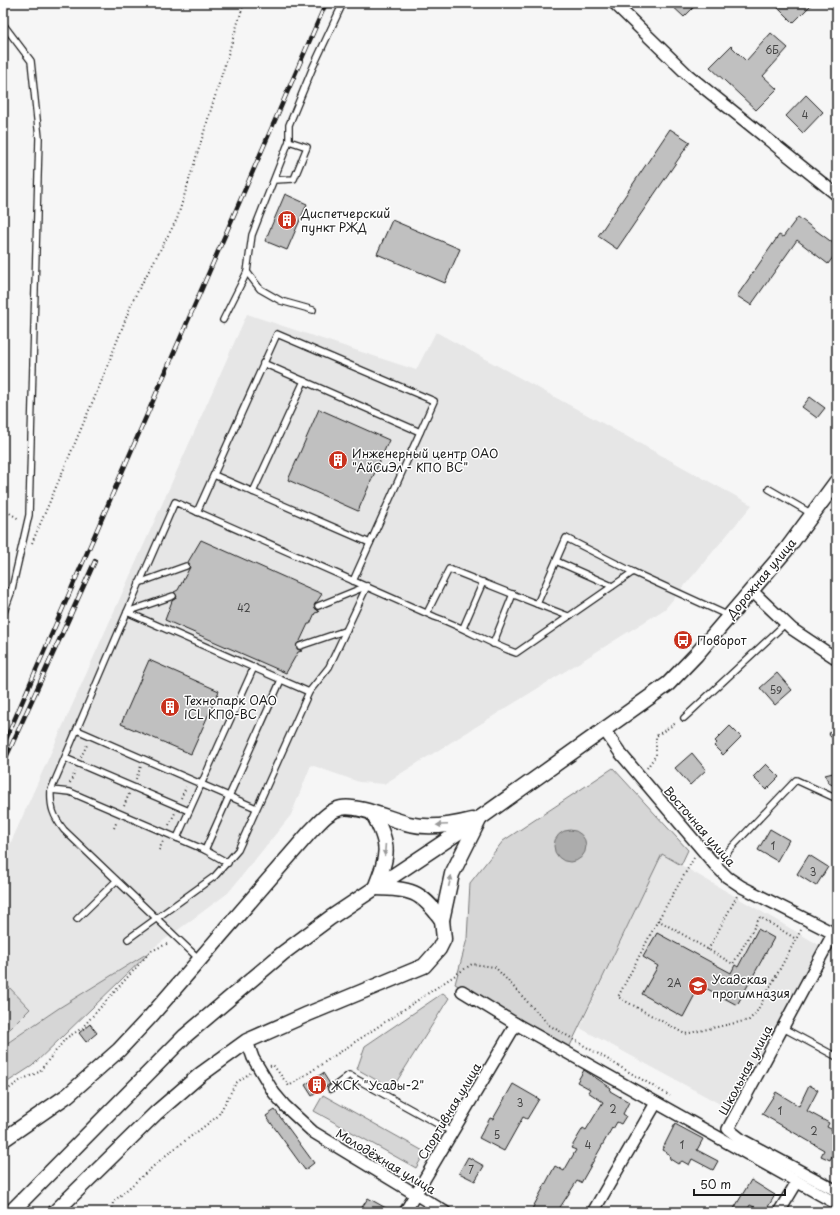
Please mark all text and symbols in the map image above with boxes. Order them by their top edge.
house number: 6Б [765,42,779,57]
house number: 4 [802,107,809,122]
place label: Диспетчерский пункт РЖД [300,204,390,236]
building icon: Диспетчерский пункт РЖД [276,209,298,231]
place label: Инженерный центр ОАО "АйСиЭл - КПО ВС" [352,444,498,476]
building icon: Инженерный центр ОАО "АйСиЭл - КПО ВС" [327,449,349,471]
street label: Дорожная улица [721,534,800,623]
house number: 42 [237,600,251,615]
bus stop icon: Поворот [672,629,694,651]
place label: Поворот [697,631,747,649]
house number: 59 [770,682,782,697]
place label: Технопарк OAO ICL КПО-ВС [184,691,277,723]
building icon: Технопарк OAO ICL КПО-ВС [159,696,181,718]
street label: Восточная улица [660,782,740,870]
one-way arrow [435,822,448,828]
house number: 1 [771,838,775,853]
one-way arrow [382,844,389,856]
house number: 3 [810,864,816,879]
one-way arrow [447,875,453,887]
place label: Усадская прогимназия [712,970,790,1002]
house number: 2А [667,975,682,990]
school or university icon: Усадская прогимназия [687,975,709,997]
street label: Школьная улица [714,1021,777,1118]
street label: Спортивная улица [413,1059,485,1163]
building icon: ЖСК "Усады-2" [306,1074,328,1096]
place label: ЖСК "Усады-2" [331,1076,424,1094]
house number: 3 [517,1095,523,1110]
house number: 2 [609,1101,617,1116]
house number: 1 [778,1103,782,1118]
house number: 2 [810,1123,818,1138]
street label: Молодёжная улица [333,1124,440,1198]
house number: 5 [494,1127,500,1142]
house number: 4 [585,1137,592,1152]
house number: 1 [680,1137,684,1152]
house number: 7 [468,1162,474,1177]
scale bar [694,1171,785,1197]
text: 50 m [700,1175,731,1193]

